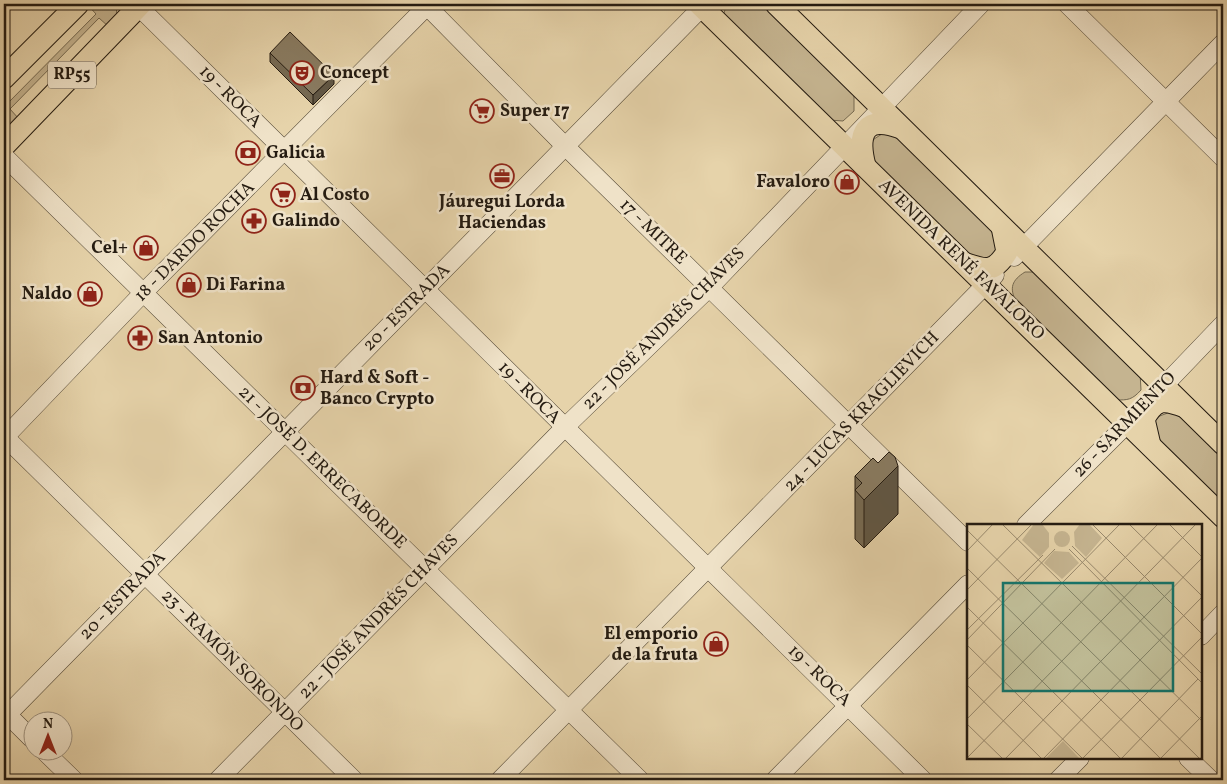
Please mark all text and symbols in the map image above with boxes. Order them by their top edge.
street label: 19 - ROCA [193,60,267,134]
theatre icon: Concept [289,60,315,86]
place label: Concept [320,61,389,86]
road number: RP55 [48,62,96,88]
supermarket icon: Super 17 [469,98,495,124]
place label: Super 17 [500,99,570,124]
bank icon: Galicia [235,140,261,166]
place label: Galicia [266,141,326,166]
office icon: Jáuregui Lorda Haciendas [489,163,515,189]
shop icon: Favaloro [834,169,860,195]
place label: Favaloro [756,170,830,195]
street label: AVENIDA RENÉ FAVALORO [872,174,1050,346]
street label: 18 - DARDO ROCHA [129,176,261,308]
supermarket icon: Al Costo [270,182,296,208]
place label: Al Costo [300,183,370,208]
place label: Jáuregui Lorda Haciendas [438,190,565,236]
street label: 17 - MITRE [614,193,693,271]
pharmacy icon: Galindo [241,208,267,234]
place label: Galindo [272,209,340,234]
shop icon: Cel+ [133,235,159,261]
place label: Cel+ [91,236,128,261]
street label: 22 - JOSÉ ANDRÉS CHAVES [577,242,751,416]
street label: 20 - ESTRADA [358,258,457,357]
shop icon: Di Farina [176,272,202,298]
place label: Di Farina [206,273,285,298]
shop icon: Naldo [77,281,103,307]
place label: Naldo [22,282,72,307]
pharmacy icon: San Antonio [127,325,153,351]
place label: San Antonio [158,326,263,351]
street label: 24 - LUCAS KRAGLIEVICH [778,326,946,498]
street label: 19 - ROCA [492,356,566,430]
place label: Hard & Soft - Banco Crypto [320,366,434,412]
street label: 26 - SARMIENTO [1068,366,1182,484]
bank icon: Hard & Soft - Banco Crypto [290,375,316,401]
street label: 21 - JOSÉ D. ERRECABORDE [232,381,412,556]
inset map [967,524,1202,759]
street label: 22 - JOSÉ ANDRÉS CHAVES [293,529,465,705]
street label: 20 - ESTRADA [74,546,172,646]
street label: 23 - RAMÓN SORONDO [155,584,309,738]
place label: El emporio de la fruta [604,622,698,668]
shop icon: El emporio de la fruta [703,631,729,657]
street label: 19 - ROCA [782,639,857,713]
north arrow [22,712,72,762]
text: N [43,715,53,734]

